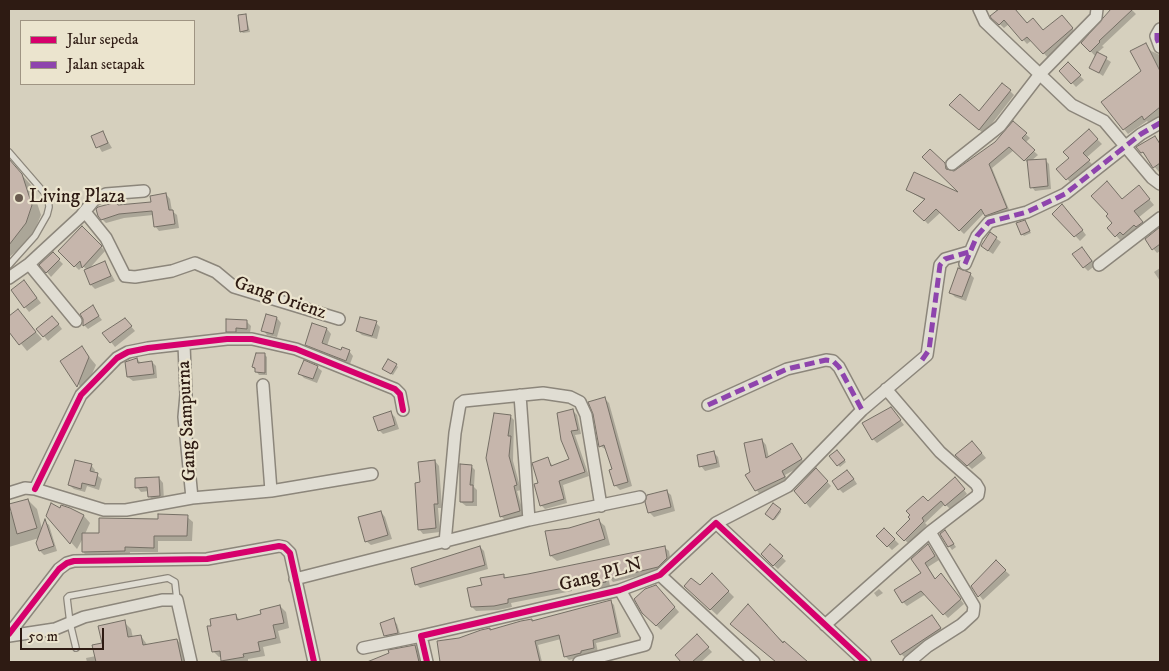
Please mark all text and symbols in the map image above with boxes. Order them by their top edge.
legend [20,20,195,85]
text: Jalur sepeda [67,30,138,49]
text: Jalan setapak [67,55,145,74]
place label: Living Plaza [29,187,125,209]
marker: Living Plaza [13,192,25,204]
street label: Gang Orienz [231,273,329,325]
street label: Gang Sampurna [173,360,203,482]
street label: Gang PLN [557,554,645,598]
scale bar [22,618,106,650]
text: 50 m [28,627,58,646]

